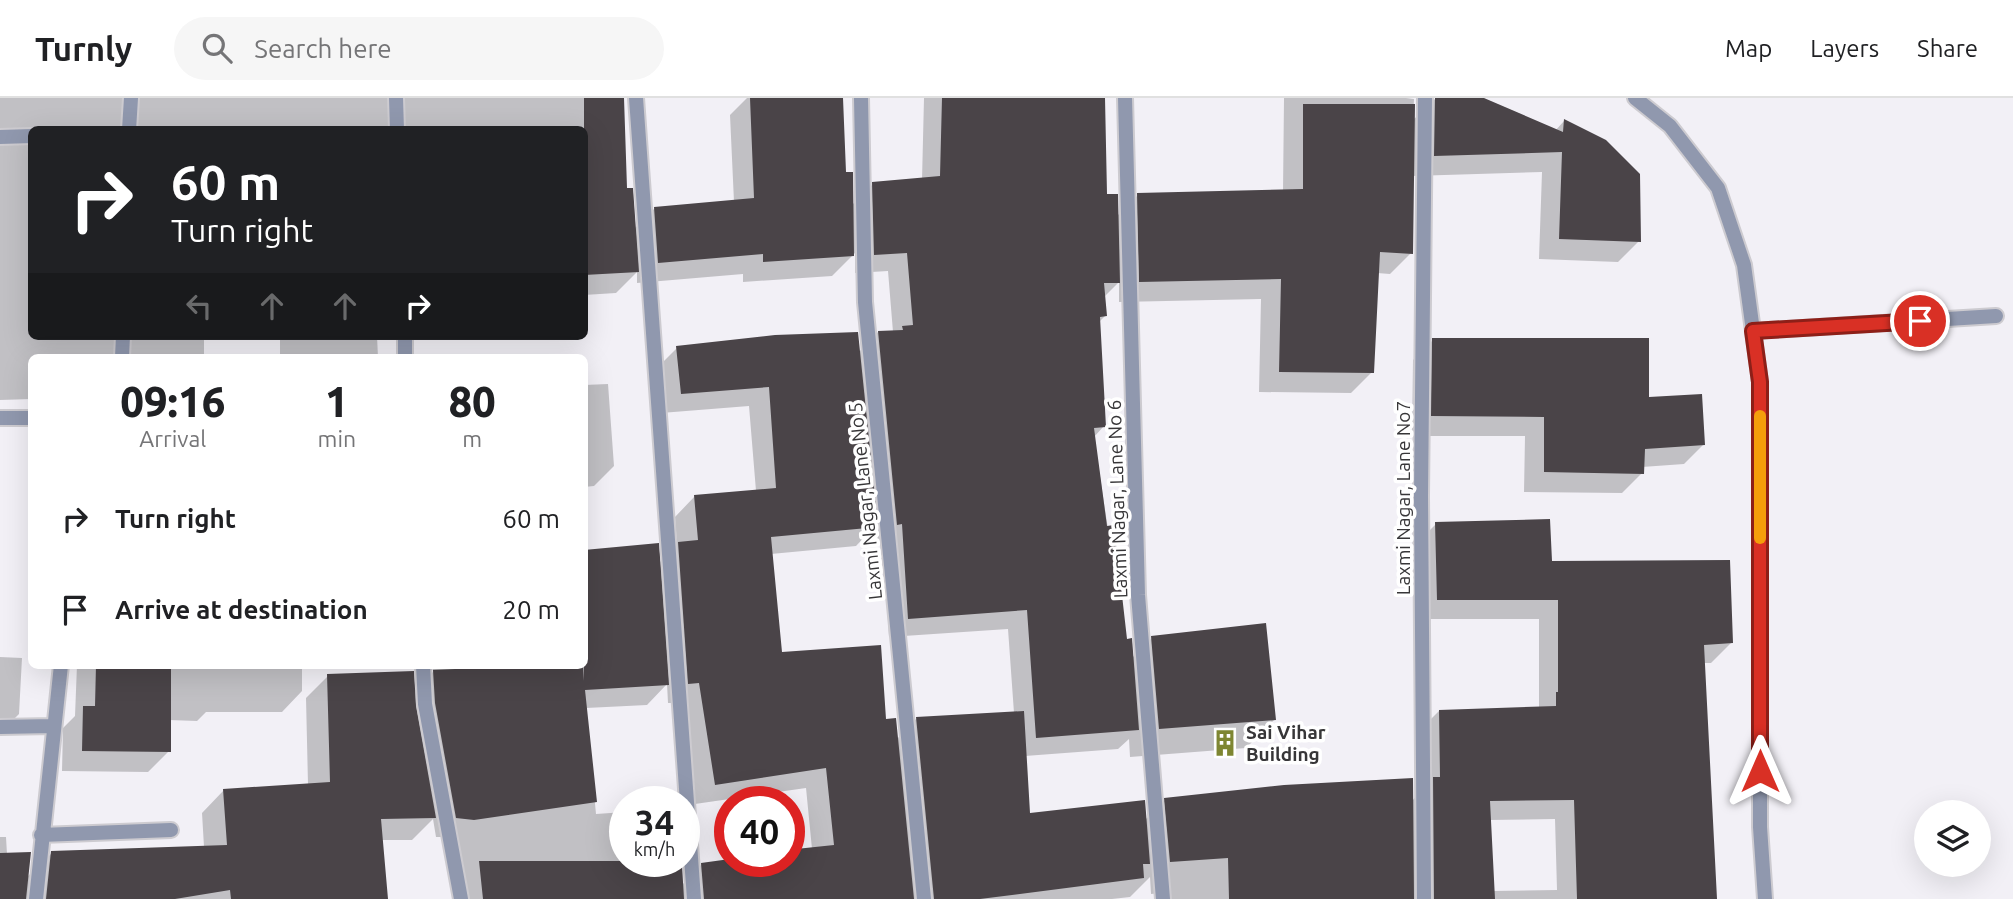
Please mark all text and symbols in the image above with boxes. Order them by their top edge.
search box [174,17,664,80]
icon: search [198,29,236,67]
text: Turnly [35,30,132,67]
text: Search here [254,34,392,63]
text: Map [1725,35,1772,62]
text: Layers [1810,35,1879,62]
text: Share [1917,35,1978,62]
icon: right [56,154,147,245]
text: 60 m [171,154,280,209]
text: Turn right [171,212,313,248]
icon: left [180,287,218,325]
icon: ahead [253,287,291,325]
icon: ahead [326,287,364,325]
icon: right [399,287,437,325]
pin [1890,291,1950,351]
icon: arrive [1901,302,1939,340]
text: 09:16 [120,378,225,425]
text: 1 [325,378,349,425]
text: 80 [448,378,496,425]
street label: Laxmi Nagar, Lane No 6 [1103,399,1131,599]
street label: Laxmi Nagar, Lane No 5 [844,401,886,601]
street label: Laxmi Nagar, Lane No7 [1392,401,1414,595]
text: Arrival [139,426,206,451]
text: min [318,426,356,451]
text: m [462,426,482,451]
icon: right [56,500,94,538]
text: Turn right [115,504,236,533]
text: 60 m [502,504,560,533]
icon: arrive [56,591,94,629]
text: Arrive at destination [115,595,368,624]
text: 20 m [502,595,560,624]
place label: Sai Vihar Building [1246,721,1326,765]
building icon: Sai Vihar Building [1210,728,1240,758]
position arrow [1723,734,1797,808]
speed limit sign: 40 [714,786,805,877]
map controls [1914,800,1991,877]
button: layers [1914,800,1991,877]
text: 34 [635,802,674,842]
text: km/h [634,839,675,859]

